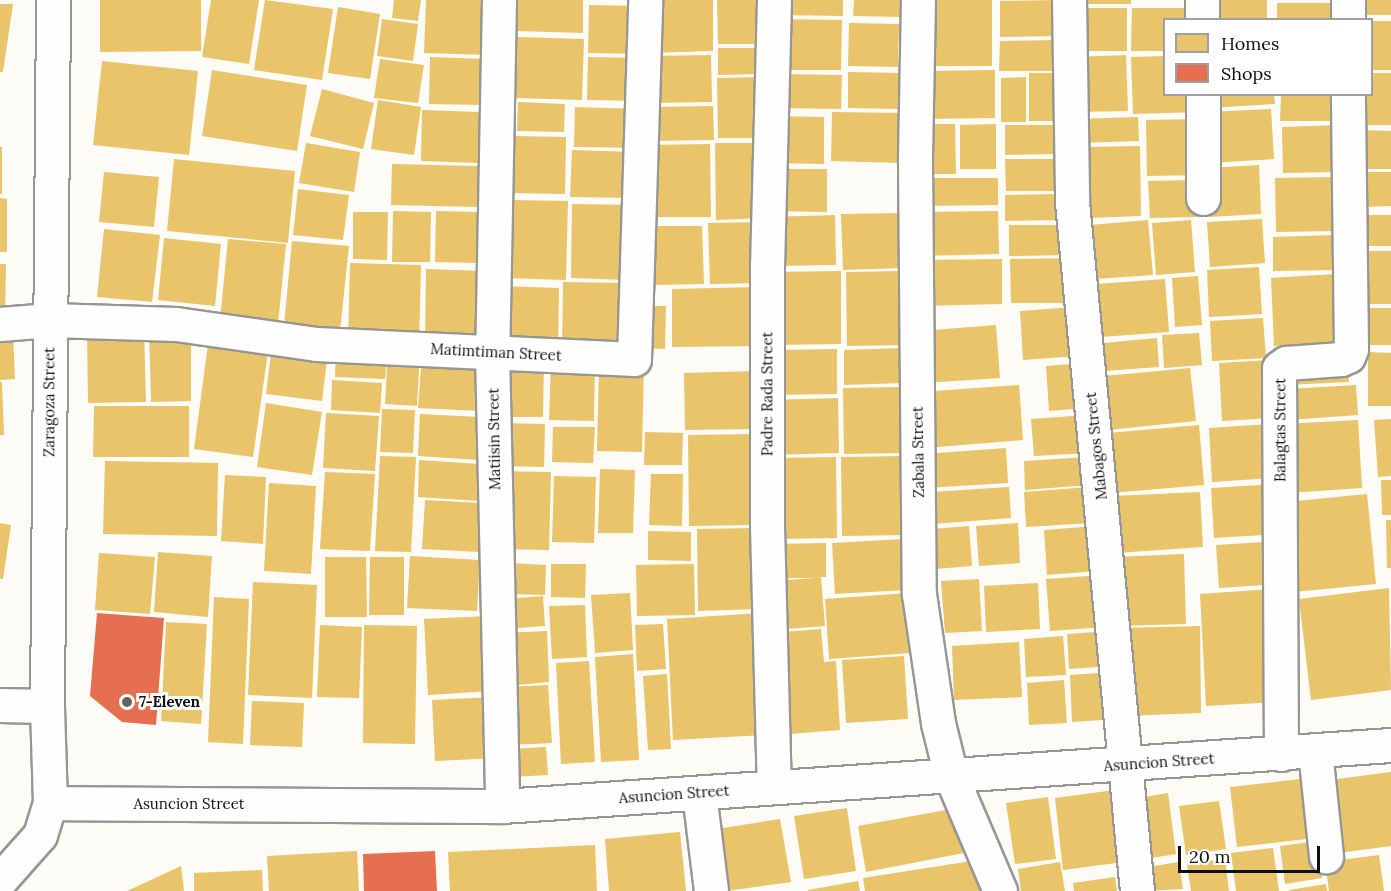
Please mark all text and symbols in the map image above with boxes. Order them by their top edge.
legend [1163,18,1373,96]
text: Homes [1221,32,1279,55]
text: Shops [1221,62,1272,85]
street label: Padre Rada Street [758,332,776,456]
street label: Matimtiman Street [430,340,562,364]
street label: Zaragoza Street [40,347,58,457]
street label: Balagtas Street [1271,378,1289,482]
street label: Matiisin Street [484,388,504,490]
street label: Mabagos Street [1081,391,1111,501]
street label: Zabala Street [908,406,928,498]
place label: 7-Eleven [139,693,200,711]
marker: 7-Eleven [120,695,134,709]
street label: Asuncion Street [1103,749,1215,775]
street label: Asuncion Street [618,781,730,807]
street label: Asuncion Street [134,795,244,813]
scale bar [1181,834,1324,872]
text: 20 m [1189,845,1231,868]

